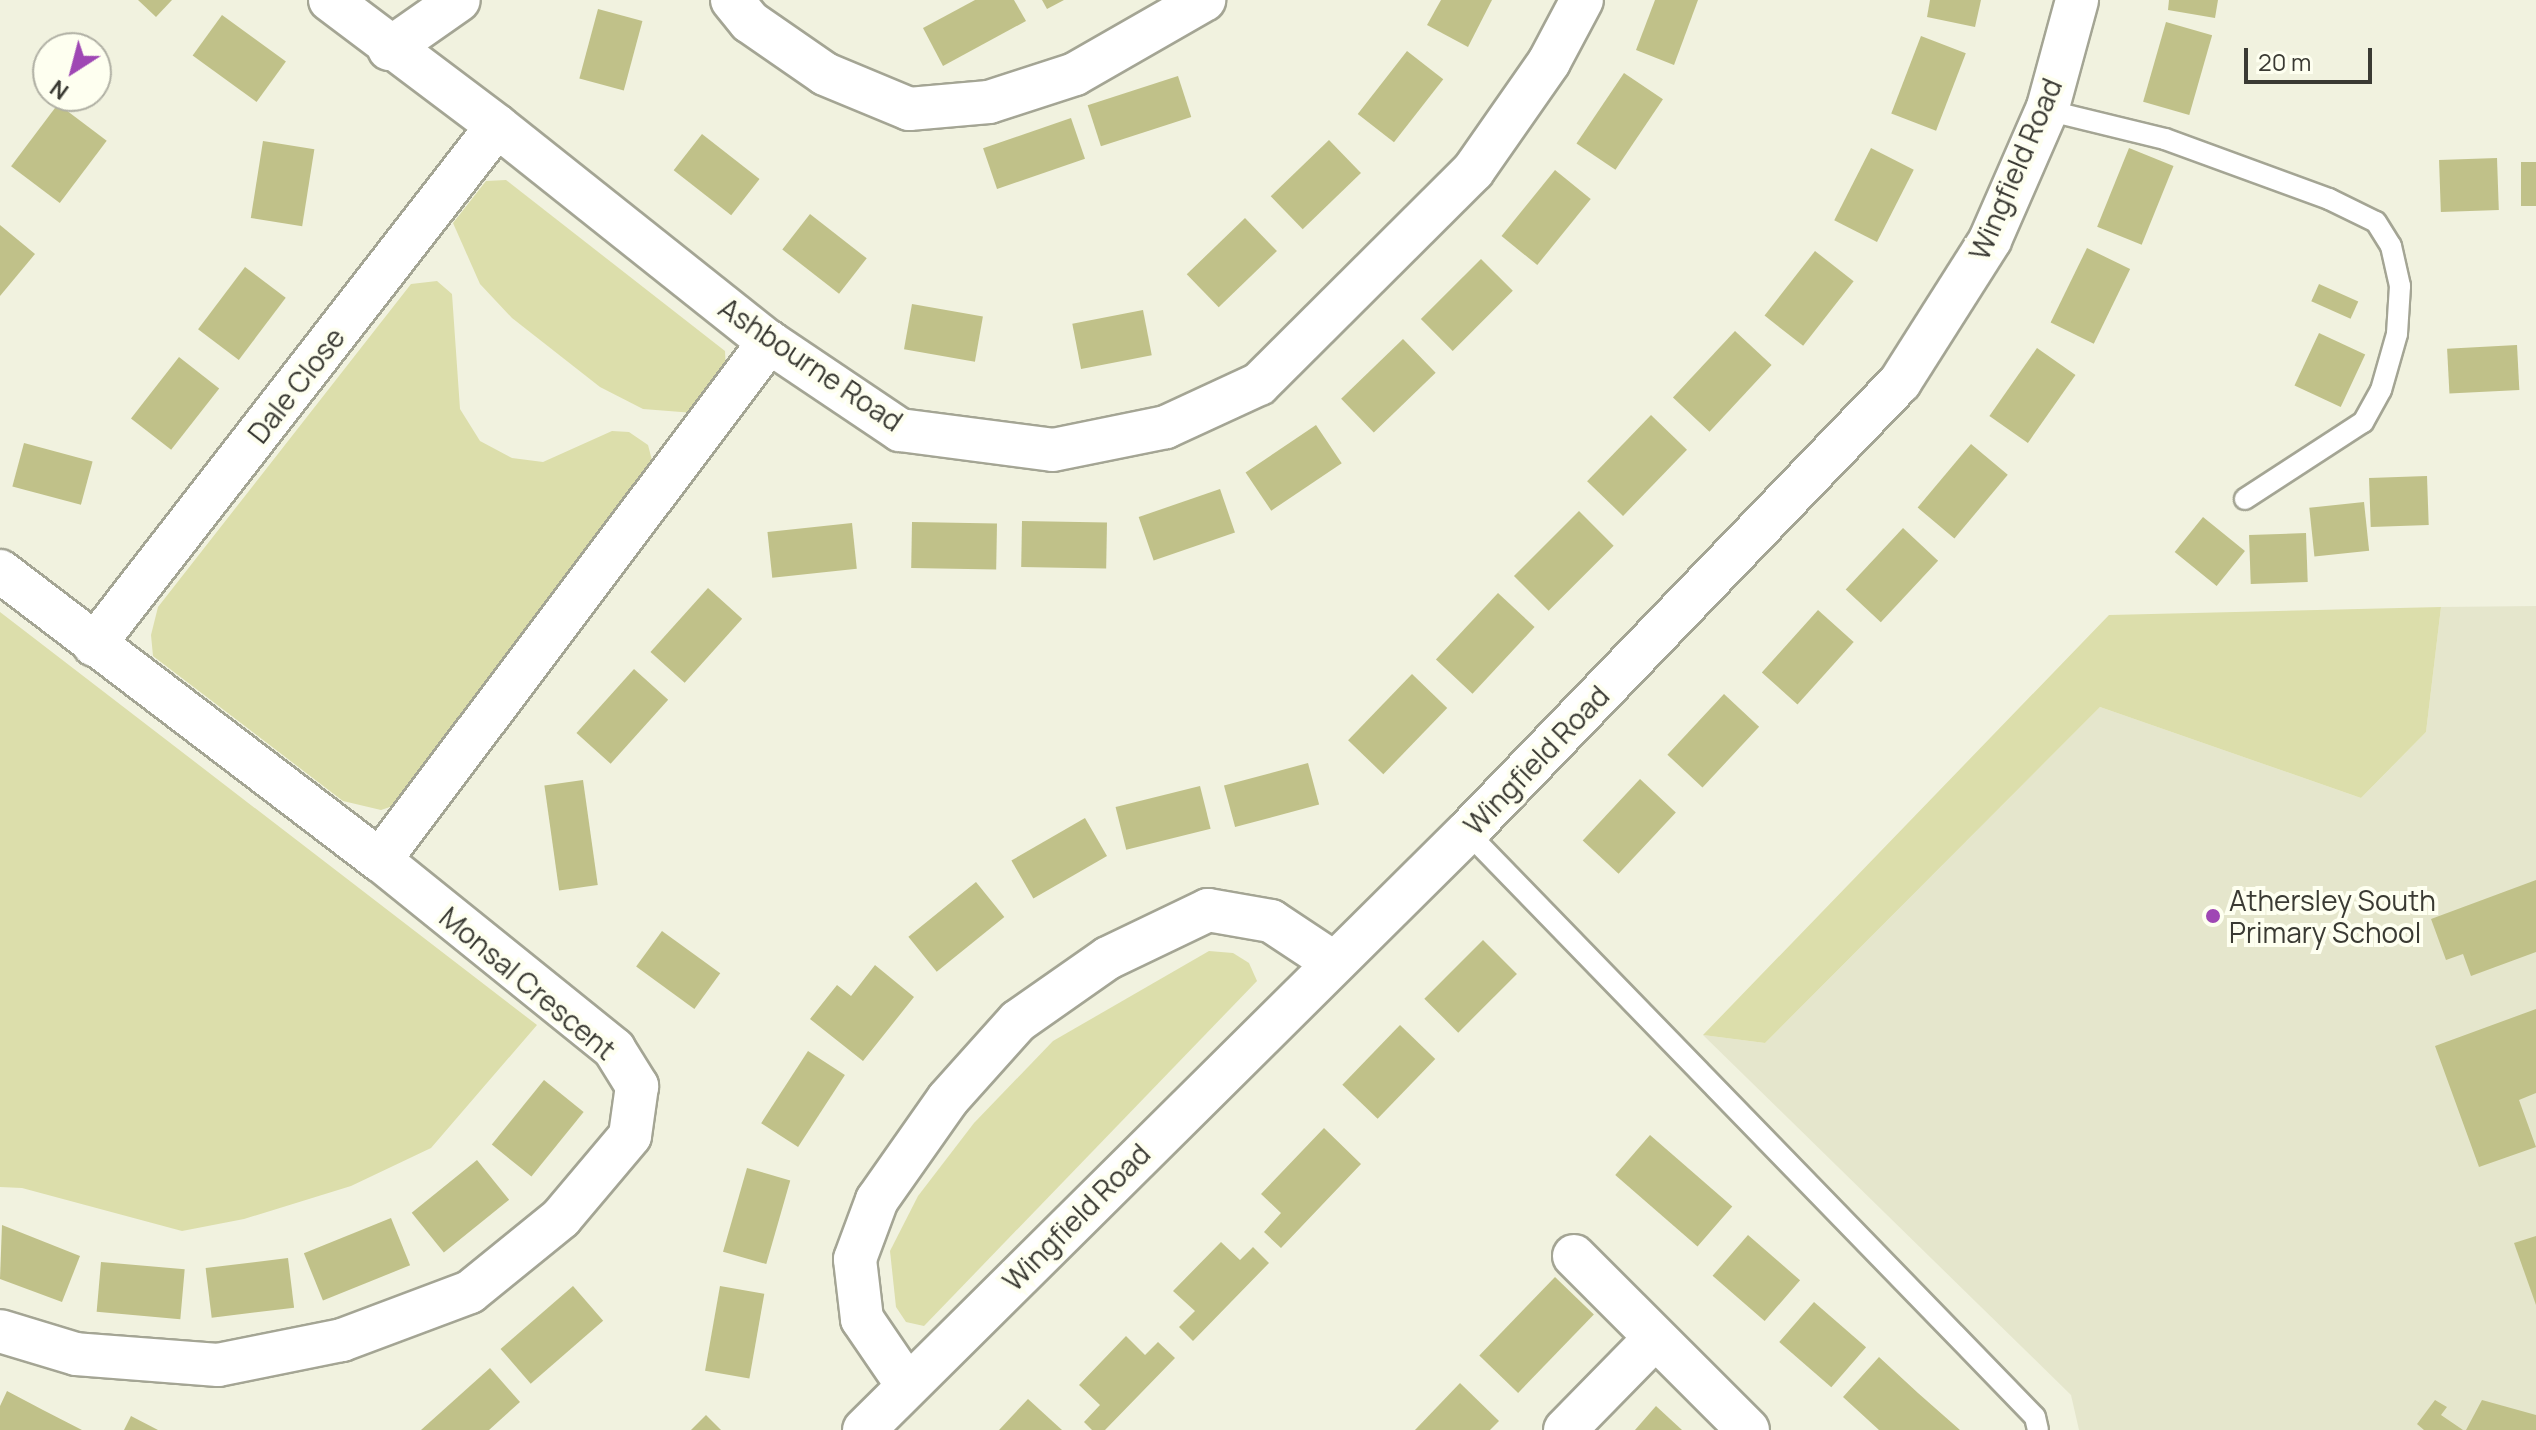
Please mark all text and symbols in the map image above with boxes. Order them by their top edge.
north arrow [32,32,112,112]
scale bar [2248,32,2376,82]
text: 20 m [2258,45,2311,78]
text: N [44,73,74,107]
street label: Wingfield Road [1962,73,2068,265]
street label: Ashbourne Road [713,290,909,438]
street label: Dale Close [241,321,351,449]
street label: Wingfield Road [1457,679,1615,841]
place label: Athersley South Primary School [2229,883,2436,949]
street label: Monsal Crescent [433,900,623,1066]
marker: Athersley South Primary School [2204,907,2222,925]
street label: Wingfield Road [996,1137,1156,1297]

